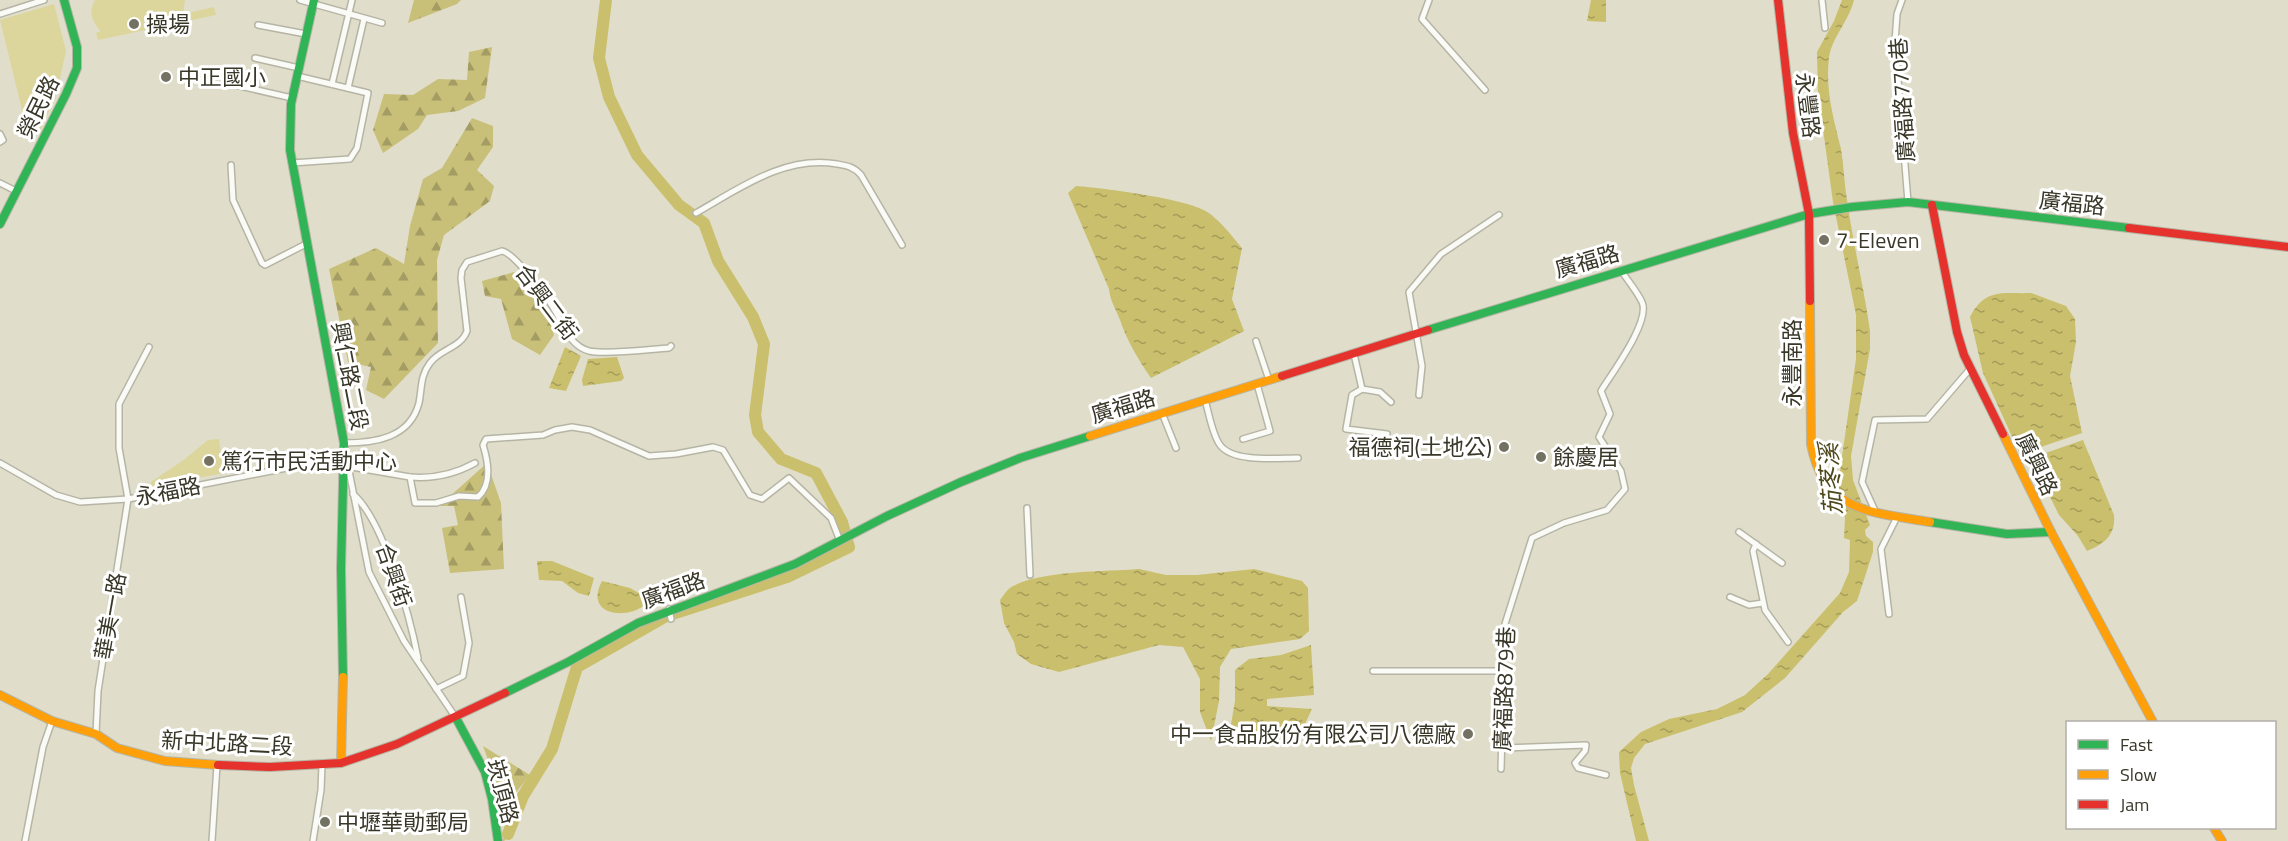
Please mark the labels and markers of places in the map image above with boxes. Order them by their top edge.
place label: 操場 [146,7,190,41]
marker: 操場 [127,17,141,31]
place label: 中正國小 [178,60,266,94]
marker: 中正國小 [159,70,173,84]
place label: 7-Eleven [1836,223,1919,257]
marker: 7-Eleven [1817,233,1831,247]
place label: 福德祠(土地公) [1348,430,1492,464]
marker: 福德祠(土地公) [1497,440,1511,454]
place label: 餘慶居 [1553,440,1619,474]
place label: 篤行市民活動中心 [221,444,397,478]
marker: 餘慶居 [1534,450,1548,464]
marker: 篤行市民活動中心 [202,454,216,468]
place label: 中一食品股份有限公司八德廠 [1170,717,1456,751]
marker: 中一食品股份有限公司八德廠 [1461,727,1475,741]
place label: 中壢華勛郵局 [337,805,469,839]
marker: 中壢華勛郵局 [318,815,332,829]

